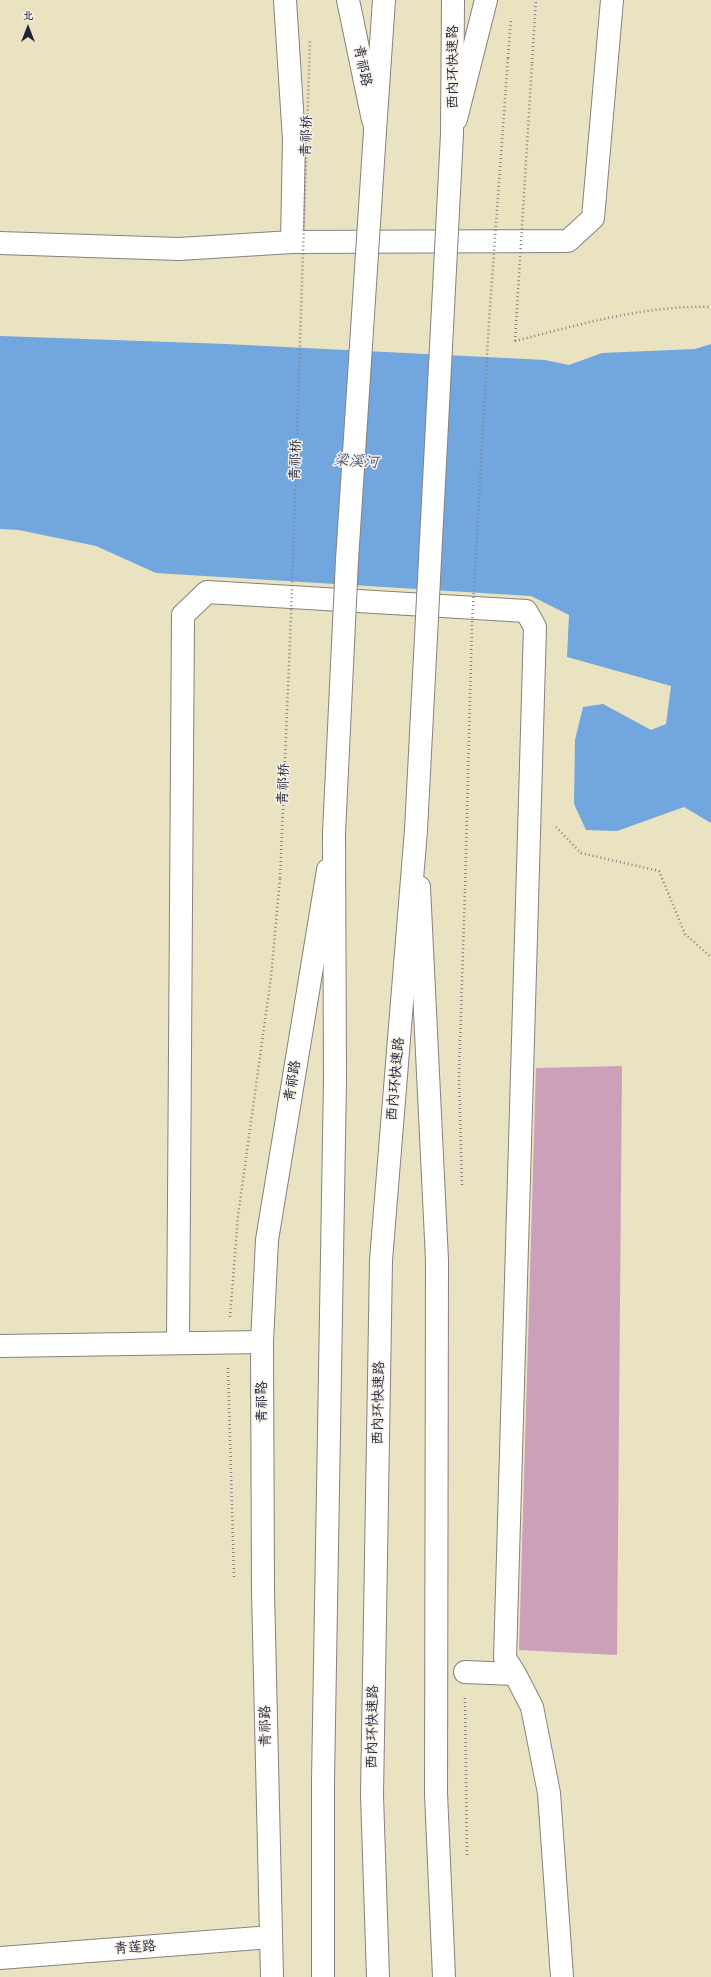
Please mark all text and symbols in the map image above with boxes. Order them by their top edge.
north arrow [8,8,48,48]
text: 北 [23,9,34,22]
street label: 西内环快速路 [445,25,461,109]
street label: 青祁路 [349,44,375,88]
street label: 青祁桥 [298,115,316,157]
street label: 青祁桥 [287,439,305,481]
water label: 梁溪河 [333,452,379,472]
street label: 青祁桥 [275,763,293,805]
street label: 西内环快速路 [384,1036,408,1122]
street label: 青祁路 [281,1059,305,1103]
street label: 西内环快速路 [370,1361,388,1445]
street label: 青祁路 [254,1381,270,1423]
street label: 西内环快速路 [364,1685,382,1769]
street label: 青祁路 [257,1705,275,1747]
street label: 青莲路 [113,1938,157,1958]

